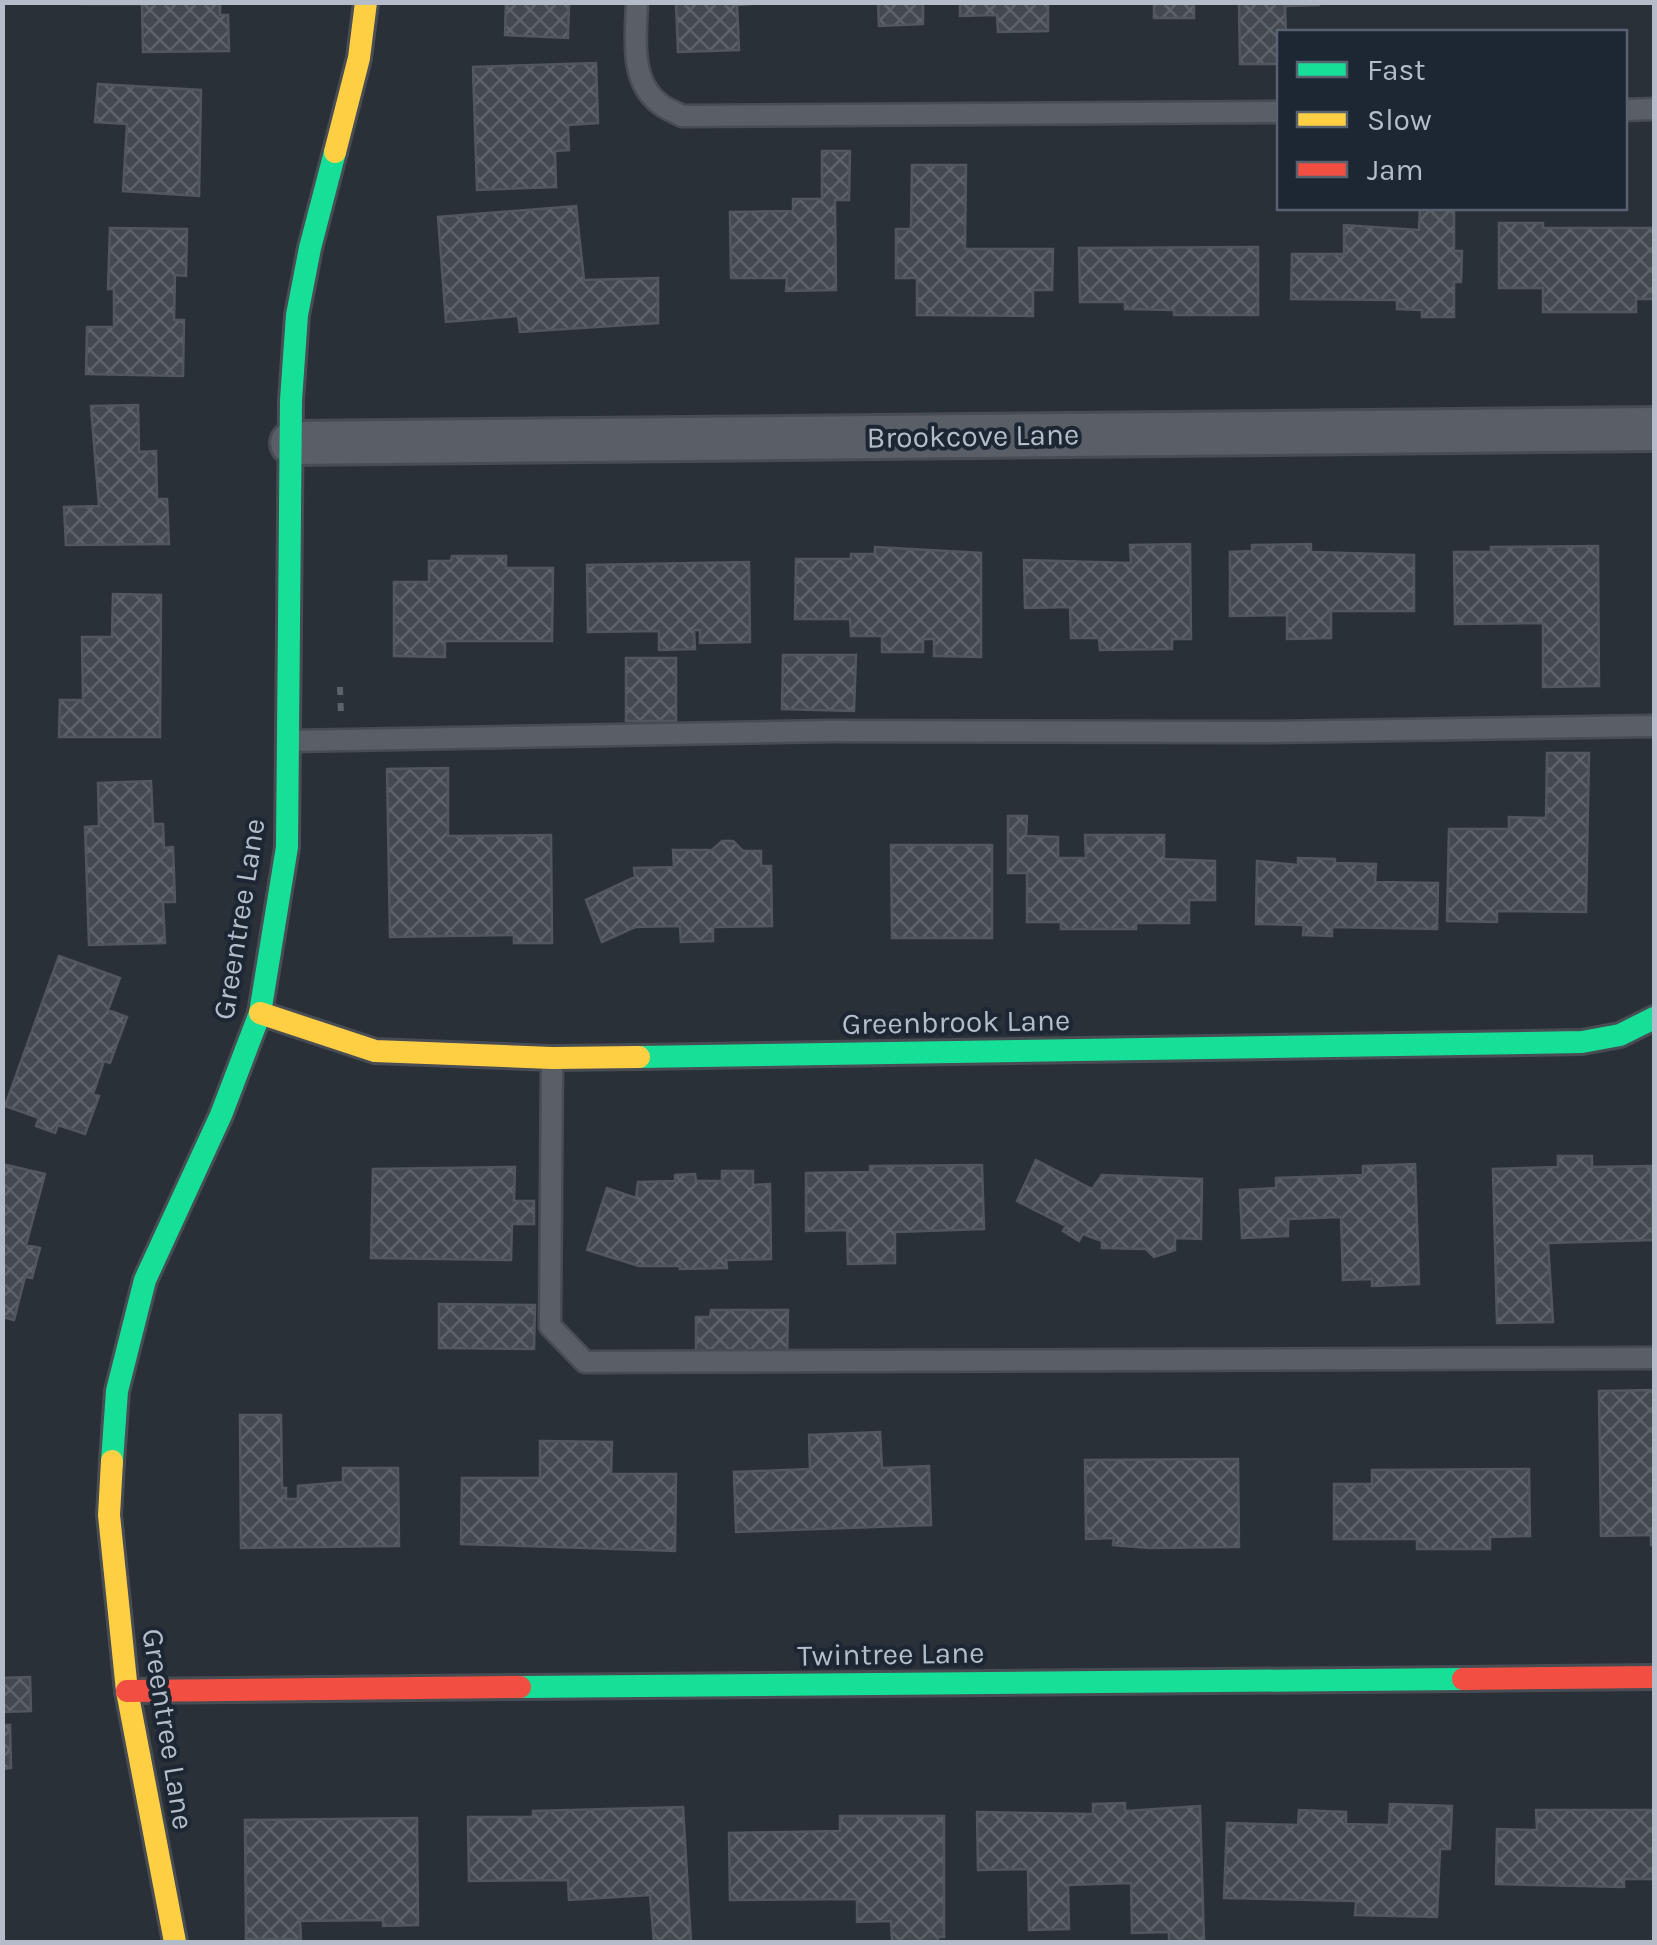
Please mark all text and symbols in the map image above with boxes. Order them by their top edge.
legend [1277,30,1627,210]
text: Fast [1367,52,1426,88]
text: Slow [1367,102,1432,138]
text: Jam [1367,152,1424,188]
street label: Brookcove Lane [866,416,1080,456]
street label: Greentree Lane [205,816,273,1022]
street label: Greenbrook Lane [841,1002,1071,1042]
street label: Greentree Lane [134,1626,202,1832]
street label: Twintree Lane [797,1634,985,1674]

